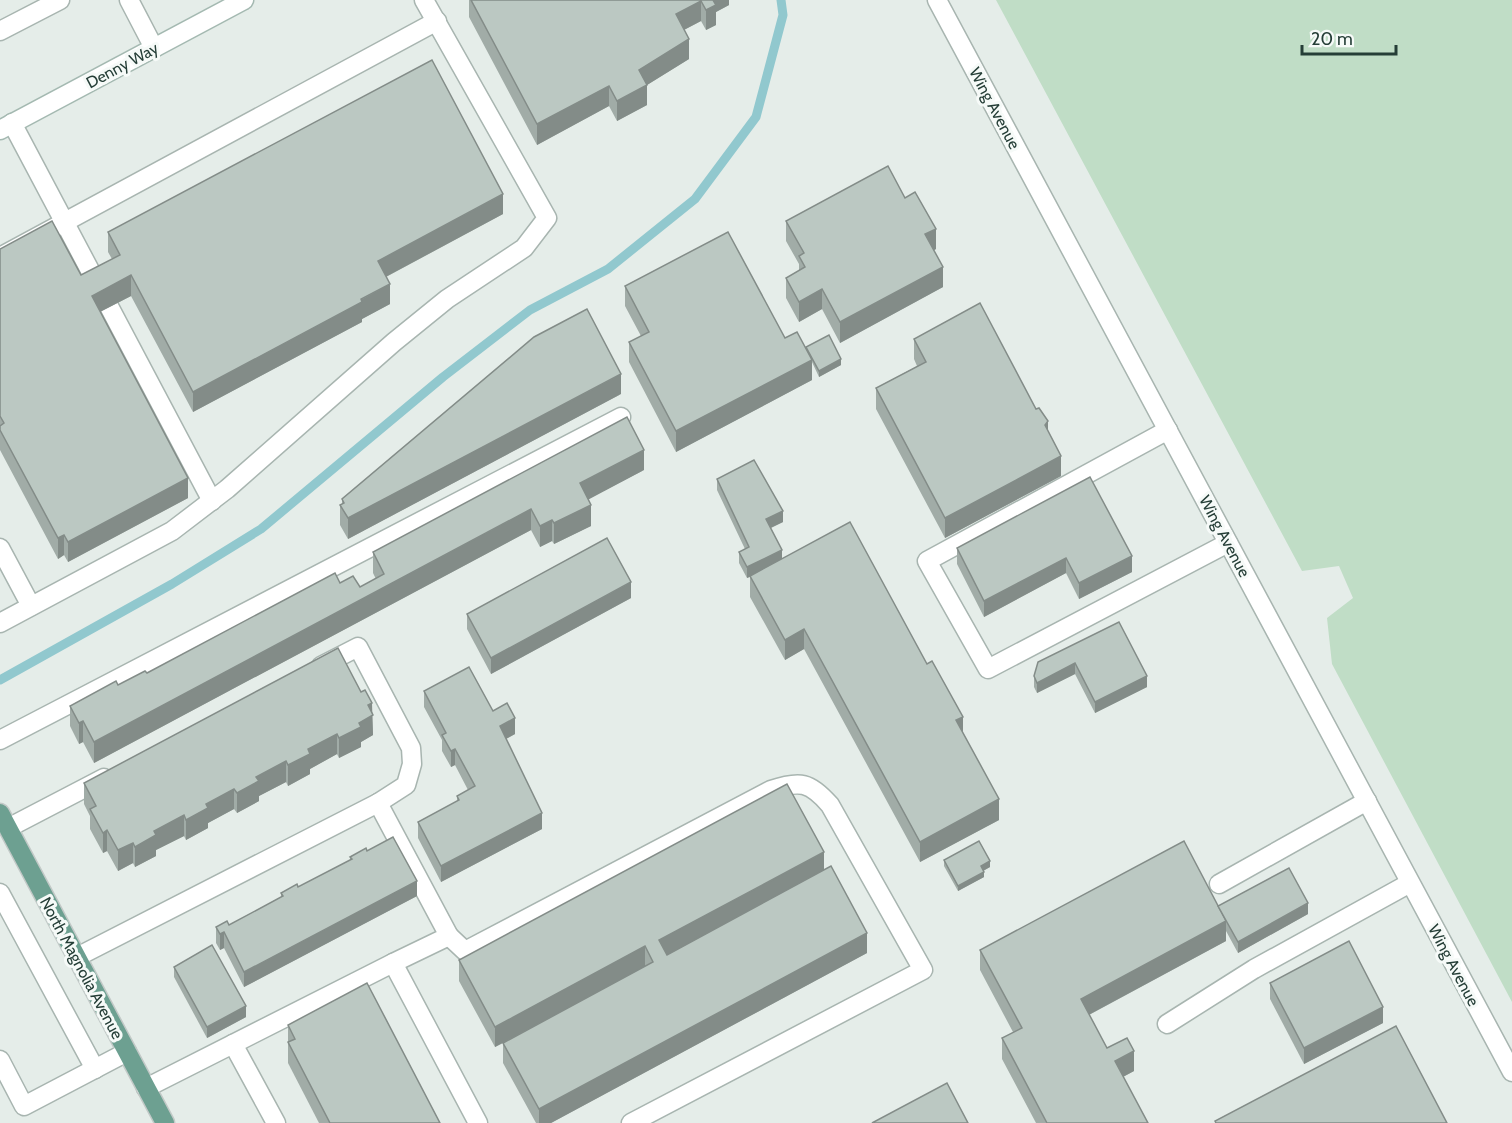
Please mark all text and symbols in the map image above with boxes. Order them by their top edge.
scale bar [1302,18,1396,56]
text: 20 m [1311,28,1353,50]
street label: Denny Way [83,39,162,92]
street label: Wing Avenue [965,64,1024,152]
street label: Wing Avenue [1195,492,1254,580]
street label: North Magnolia Avenue [36,894,127,1042]
street label: Wing Avenue [1424,921,1483,1009]

